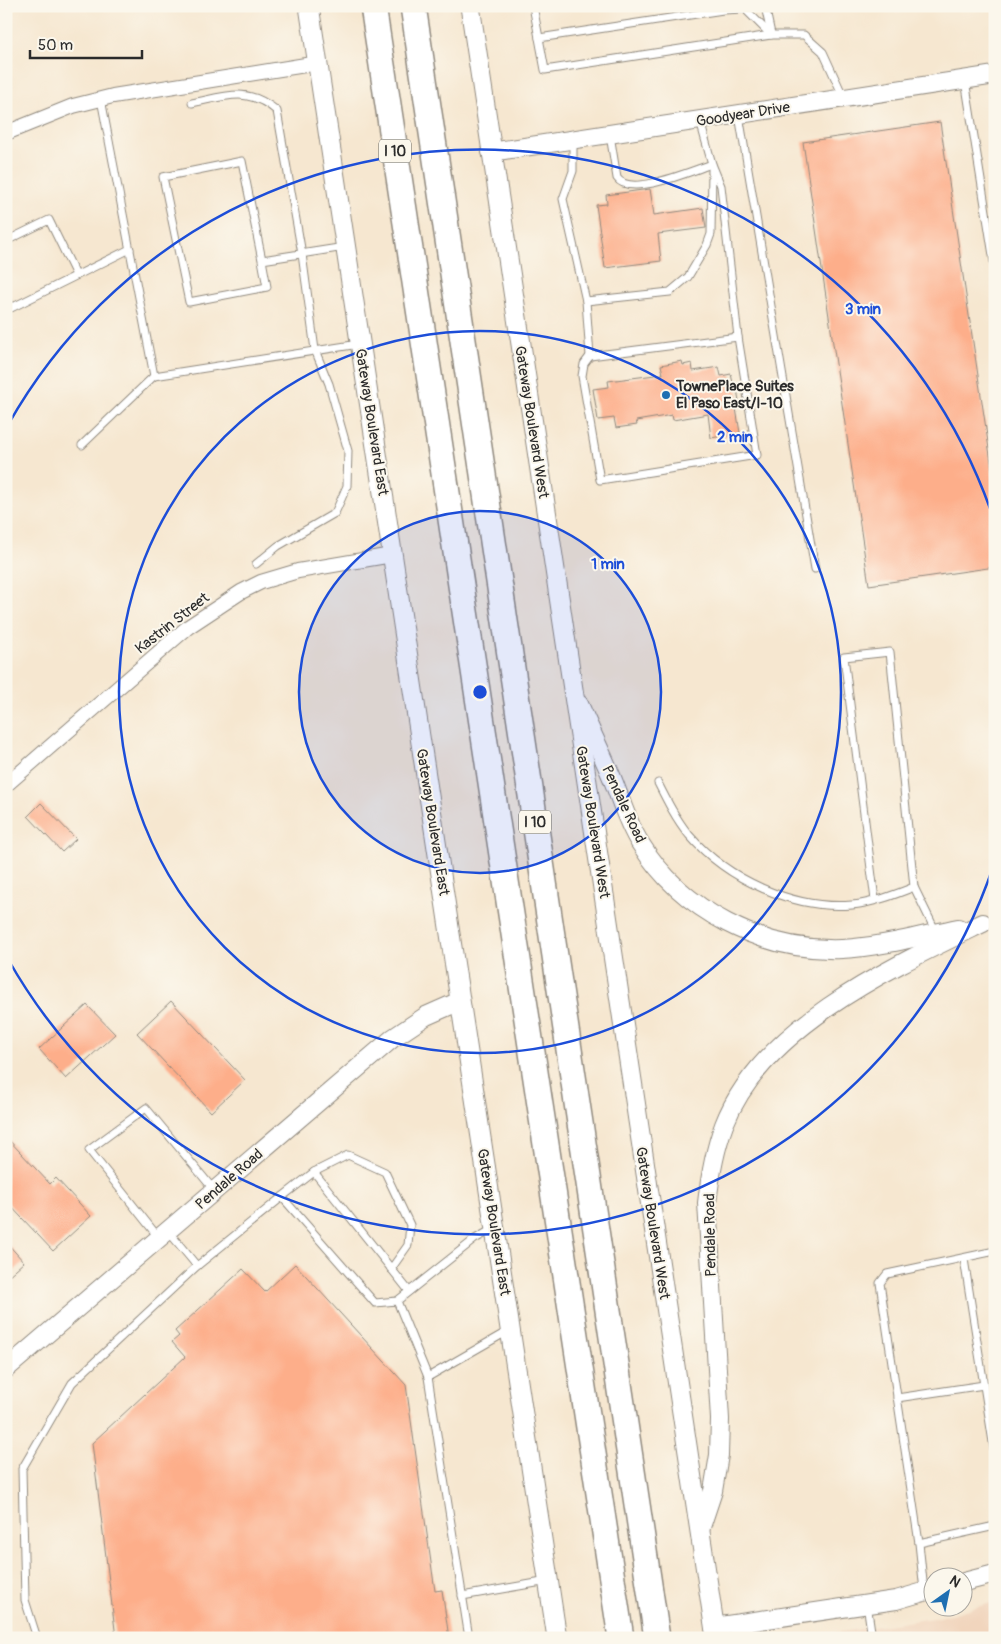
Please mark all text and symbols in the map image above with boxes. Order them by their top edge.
scale bar [30,28,142,60]
text: 50 m [38,36,73,55]
street label: Goodyear Drive [695,98,792,131]
road number: I 10 [379,140,411,162]
text: 3 min [845,300,881,319]
street label: Gateway Boulevard West [510,345,553,501]
street label: Gateway Boulevard East [350,347,393,498]
place label: TownePlace Suites El Paso East/I-10 [675,377,794,413]
marker: TownePlace Suites El Paso East/I-10 [660,389,672,401]
text: 2 min [717,428,753,447]
text: 1 min [591,555,625,574]
street label: Kastrin Street [131,588,214,658]
centre of rings [471,683,489,701]
street label: Gateway Boulevard West [571,745,614,901]
street label: Gateway Boulevard East [411,747,454,898]
street label: Pendale Road [597,762,650,846]
road number: I 10 [519,810,551,834]
street label: Pendale Road [192,1145,267,1214]
street label: Gateway Boulevard West [631,1146,674,1302]
street label: Gateway Boulevard East [472,1147,515,1298]
street label: Pendale Road [700,1193,721,1277]
north arrow [924,1566,974,1616]
text: N [946,1572,963,1591]

